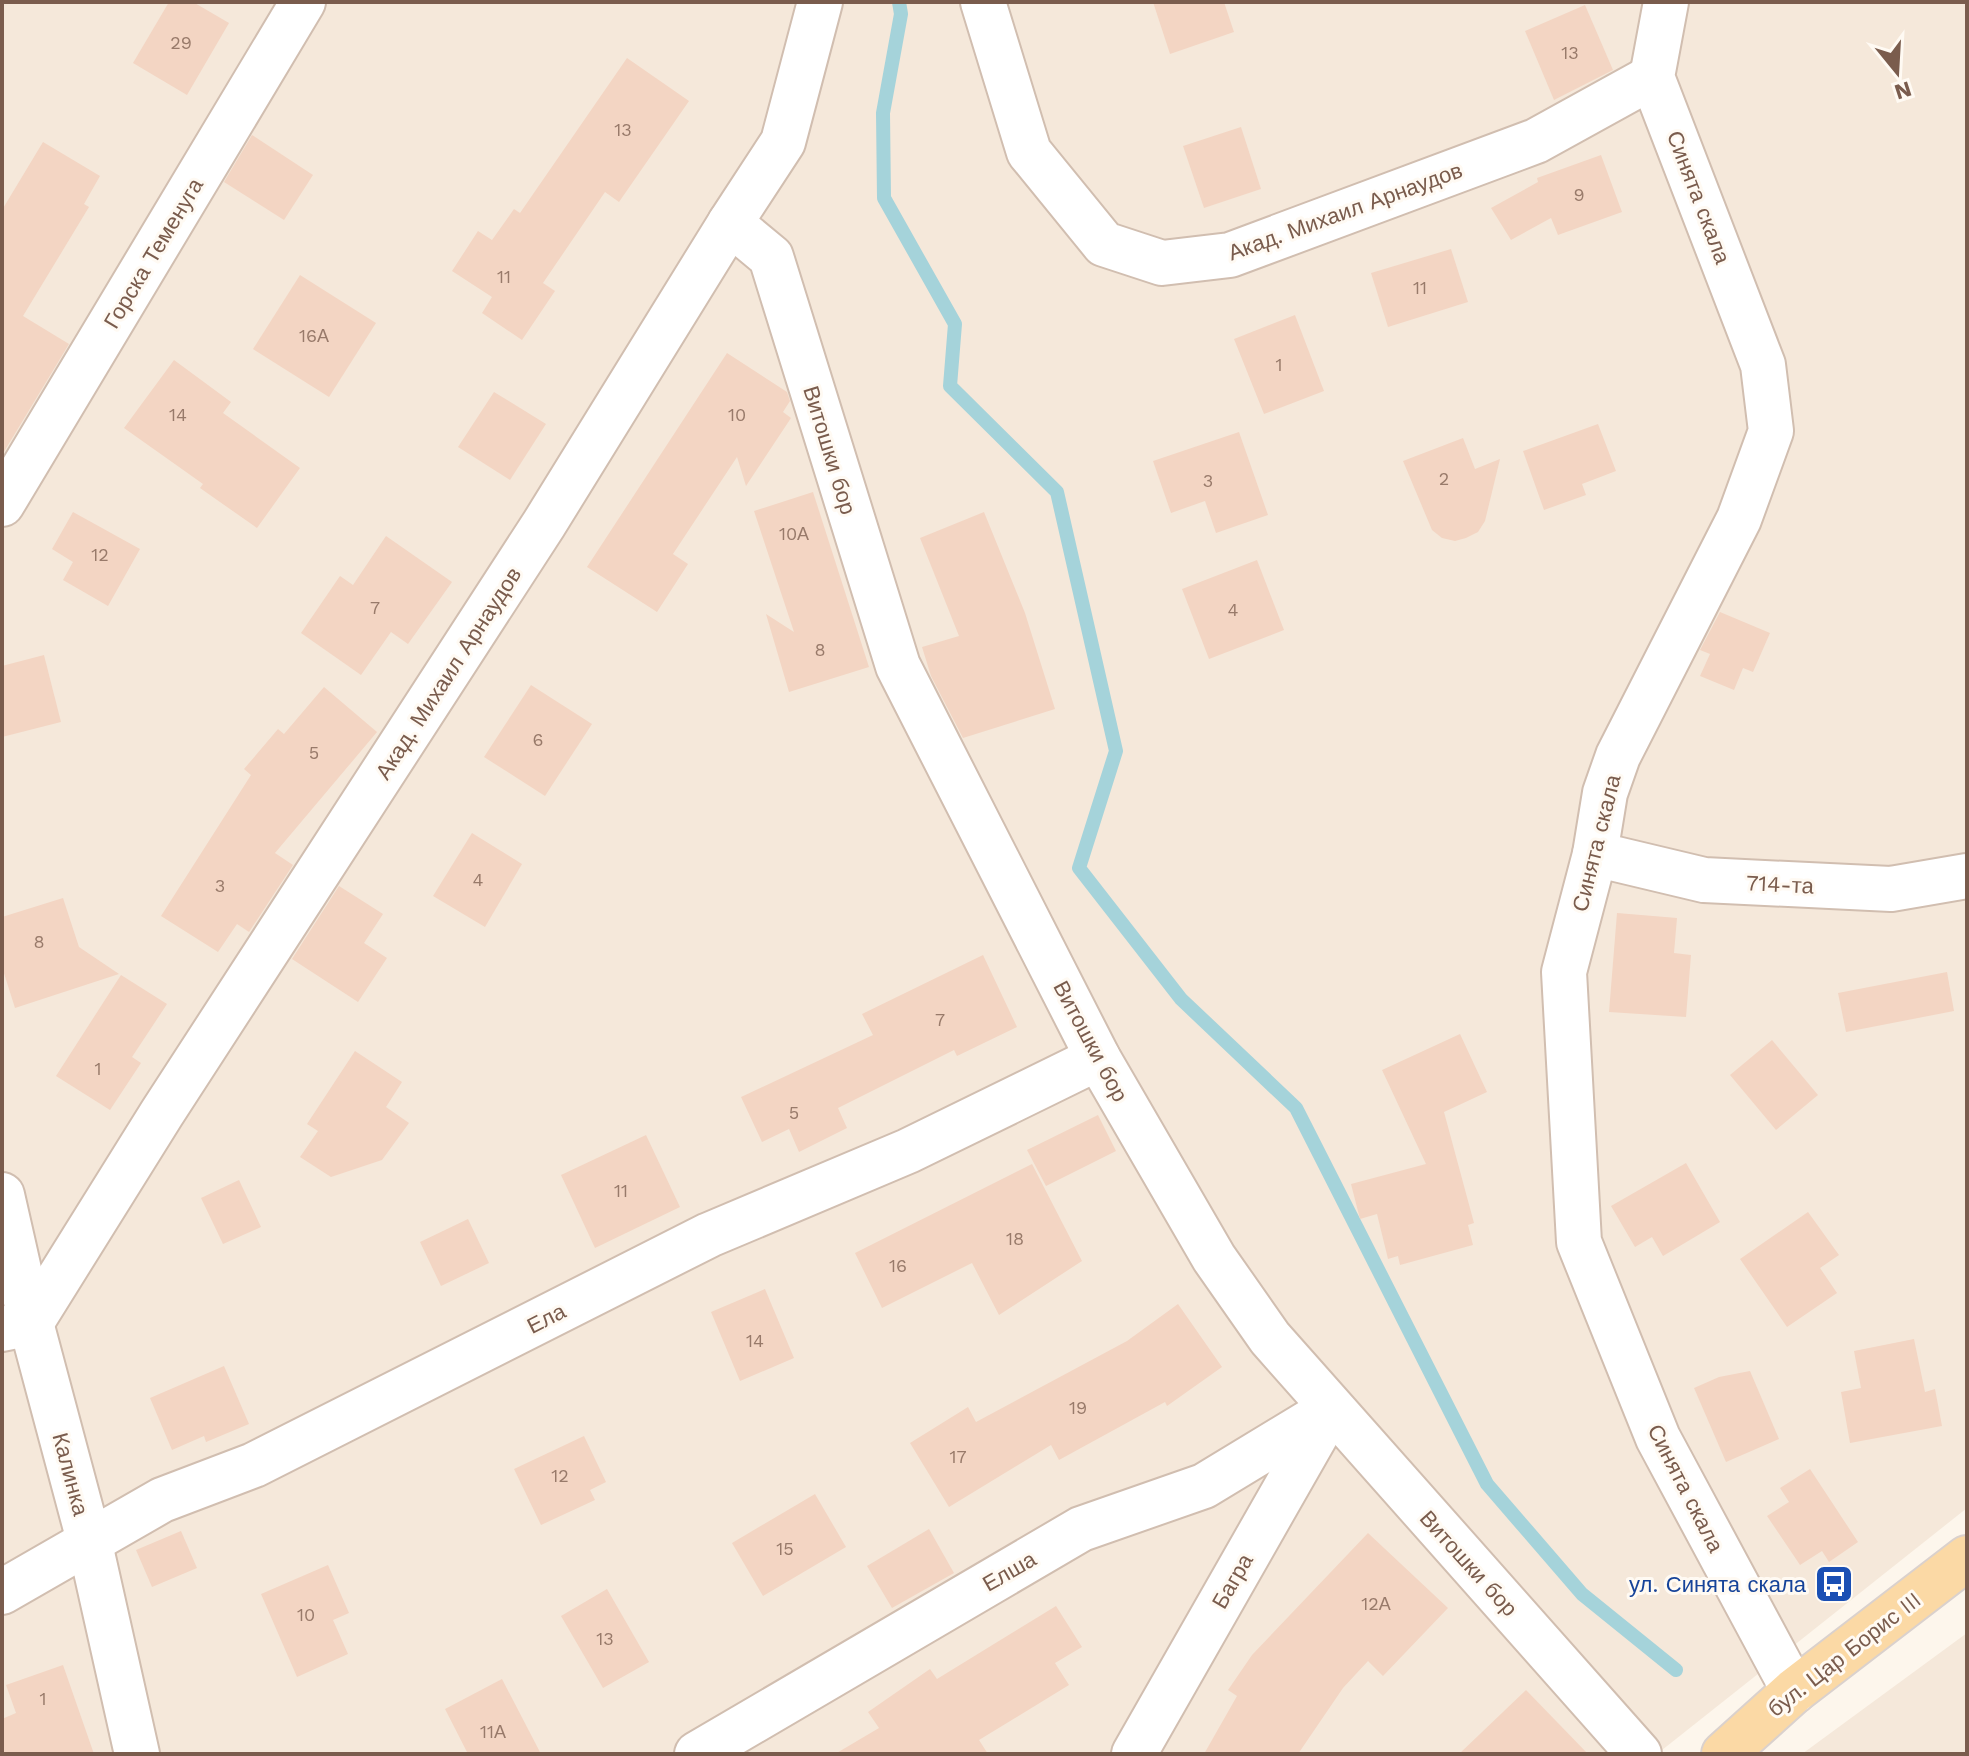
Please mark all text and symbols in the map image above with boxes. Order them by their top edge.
house number: 29 [170,32,192,53]
north arrow [1857,32,1937,112]
house number: 13 [1561,42,1579,63]
text: N [1891,76,1915,105]
house number: 13 [614,119,632,140]
street label: Синята скала [1662,127,1736,268]
street label: Акад. Михаил Арнаудов [1225,157,1466,266]
street label: Горска Теменуга [99,173,208,333]
house number: 9 [1573,184,1585,205]
house number: 11 [497,266,511,287]
house number: 11 [1413,277,1427,298]
house number: 16А [299,325,329,346]
house number: 1 [1275,354,1283,375]
street label: Витошки бор [798,383,861,517]
house number: 14 [169,404,187,425]
house number: 10 [728,404,746,425]
house number: 2 [1439,468,1449,489]
house number: 3 [1203,470,1213,491]
house number: 10А [779,523,809,544]
house number: 12 [91,544,109,565]
street label: Акад. Михаил Арнаудов [371,563,526,784]
house number: 7 [370,597,380,618]
house number: 4 [1228,599,1239,620]
house number: 8 [814,639,826,660]
house number: 6 [533,729,543,750]
house number: 5 [309,742,319,763]
street label: Синята скала [1567,771,1626,914]
house number: 4 [473,869,484,890]
street label: 714-та [1746,870,1815,899]
house number: 3 [215,875,225,896]
house number: 8 [33,931,45,952]
street label: Витошки бор [1048,977,1133,1106]
house number: 7 [935,1009,945,1030]
house number: 1 [94,1058,102,1079]
house number: 5 [789,1102,799,1123]
house number: 11 [614,1180,628,1201]
house number: 18 [1006,1228,1024,1249]
house number: 16 [889,1255,907,1276]
street label: Ела [523,1298,570,1339]
house number: 14 [746,1330,764,1351]
house number: 19 [1069,1397,1087,1418]
street label: Синята скала [1643,1420,1729,1557]
street label: Калинка [47,1430,94,1519]
house number: 17 [949,1446,967,1467]
house number: 12 [551,1465,569,1486]
street label: Витошки бор [1415,1505,1522,1621]
house number: 15 [776,1538,794,1559]
street label: Елша [978,1546,1041,1597]
street label: Багра [1207,1549,1258,1613]
bus stop icon: ул. Синята скала [1813,1563,1855,1605]
place label: ул. Синята скала [1629,1572,1807,1597]
street label: бул. Цар Борис III [1763,1587,1926,1722]
house number: 12А [1361,1593,1391,1614]
house number: 10 [297,1604,315,1625]
house number: 13 [596,1628,614,1649]
house number: 1 [39,1688,47,1709]
house number: 11А [480,1721,506,1742]

